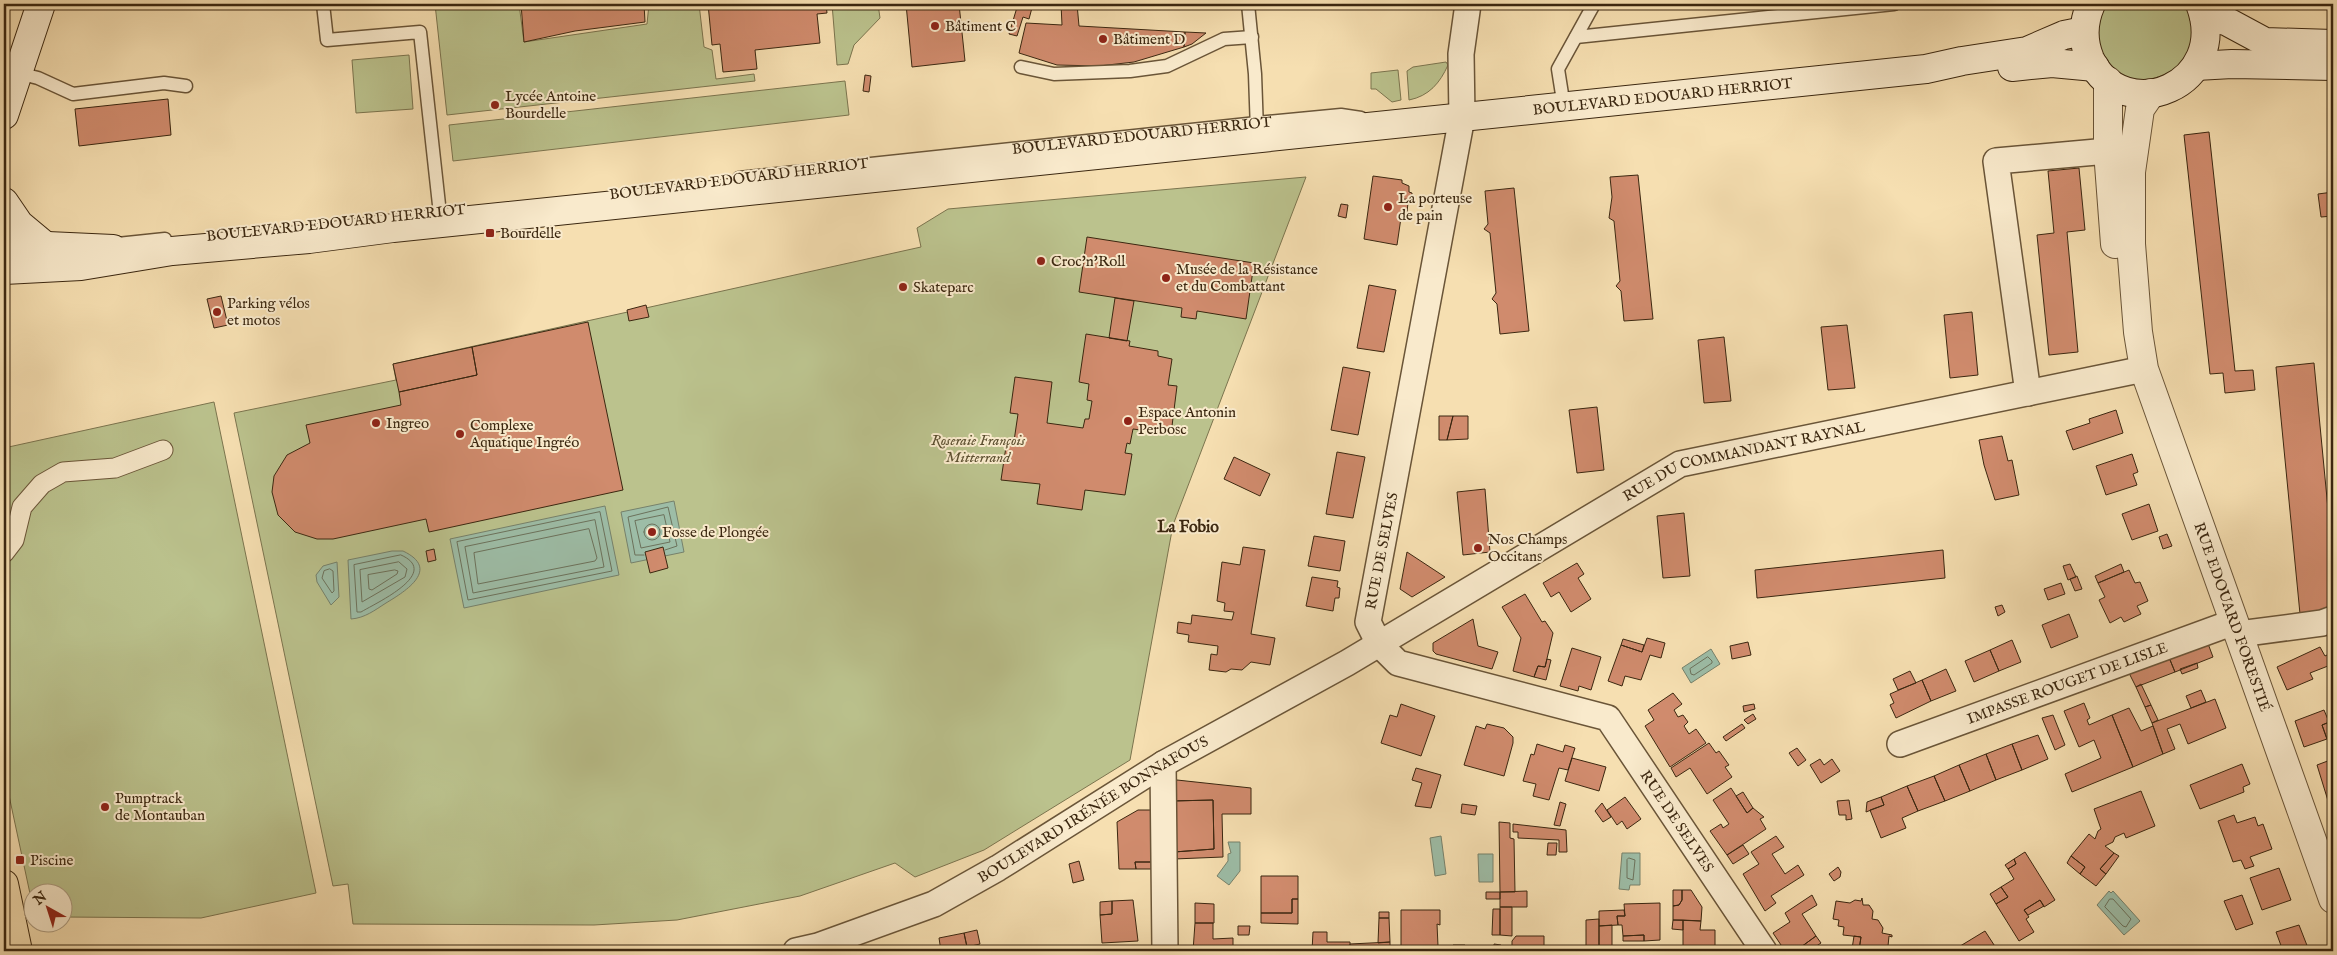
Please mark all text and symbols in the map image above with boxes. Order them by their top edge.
place label: Bâtiment C [945,17,1016,36]
marker: Bâtiment C [929,20,941,32]
place label: Bâtiment D [1113,30,1185,49]
marker: Bâtiment D [1097,33,1109,45]
street label: BOULEVARD EDOUARD HERRIOT [1532,73,1793,119]
place label: Lycée Antoine Bourdelle [505,87,596,123]
marker: Lycée Antoine Bourdelle [489,99,501,111]
street label: BOULEVARD EDOUARD HERRIOT [1011,112,1273,158]
street label: BOULEVARD EDOUARD HERRIOT [608,154,870,204]
place label: La porteuse de pain [1398,189,1472,225]
street label: BOULEVARD EDOUARD HERRIOT [205,200,467,246]
marker: La porteuse de pain [1382,201,1394,213]
place label: Bourdelle [500,224,561,243]
marker: Bourdelle [484,227,496,239]
place label: Croc'n'Roll [1051,252,1126,271]
marker: Croc'n'Roll [1035,255,1047,267]
place label: Musée de la Résistance et du Combattant [1176,260,1318,296]
marker: Musée de la Résistance et du Combattant [1160,272,1172,284]
place label: Skateparc [913,278,974,297]
marker: Skateparc [897,281,909,293]
place label: Parking vélos et motos [227,294,310,330]
marker: Parking vélos et motos [211,306,223,318]
place label: Espace Antonin Perbosc [1138,403,1236,439]
place label: Ingreo [386,414,429,433]
marker: Espace Antonin Perbosc [1122,415,1134,427]
place label: Complexe Aquatique Ingréo [469,416,579,452]
marker: Ingreo [370,417,382,429]
street label: RUE DU COMMANDANT RAYNAL [1619,417,1867,506]
marker: Complexe Aquatique Ingréo [454,428,466,440]
park label: Roseraie François Mitterrand [931,431,1026,467]
street label: RUE DE SELVES [1361,491,1403,611]
district label: La Fobio [1157,518,1219,538]
street label: RUE EDOUARD FORESTIÉ [2190,520,2275,714]
place label: Fosse de Plongée [662,523,769,542]
marker: Fosse de Plongée [646,526,658,538]
place label: Nos Champs Occitans [1488,530,1567,566]
marker: Nos Champs Occitans [1472,542,1484,554]
street label: IMPASSE ROUGET DE LISLE [1964,638,2170,728]
street label: BOULEVARD IRÉNÉE BONNAFOUS [974,732,1212,887]
street label: RUE DE SELVES [1636,767,1718,876]
place label: Pumptrack de Montauban [115,789,205,825]
marker: Pumptrack de Montauban [99,801,111,813]
place label: Piscine [30,851,73,870]
marker: Piscine [14,854,26,866]
north arrow [22,882,72,932]
text: N [29,888,51,910]

